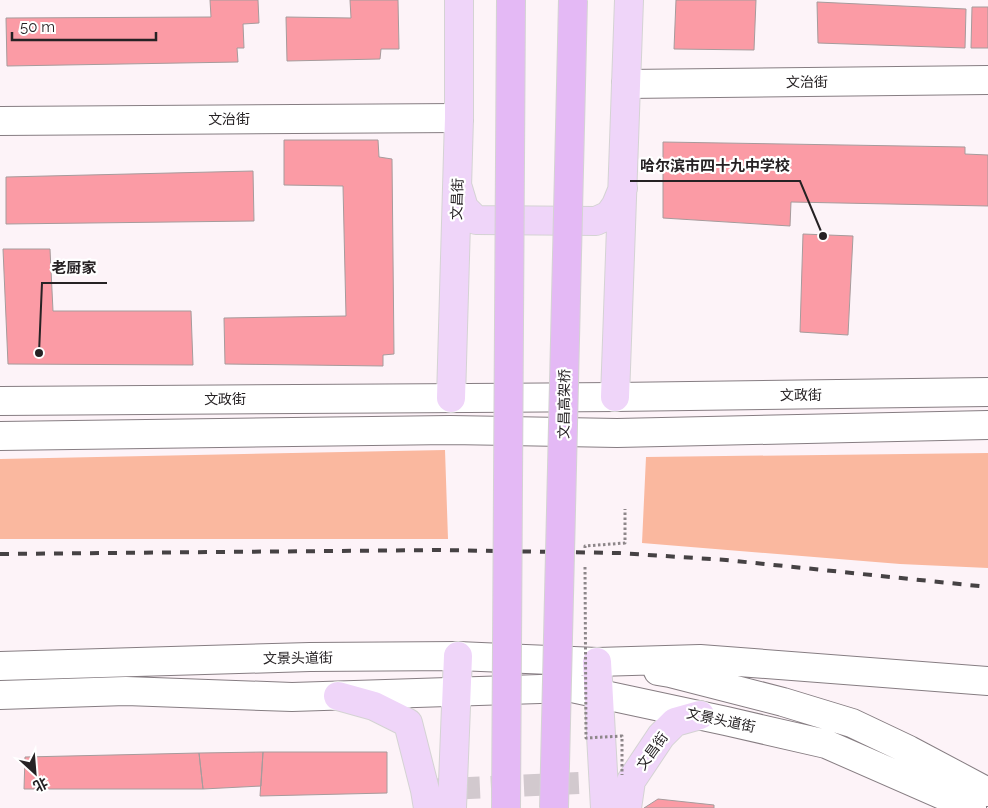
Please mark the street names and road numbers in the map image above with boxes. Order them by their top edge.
street label: 文治街 [786,74,828,90]
street label: 文治街 [208,111,250,127]
street label: 文昌街 [448,178,466,220]
street label: 文昌高架桥 [555,369,573,439]
street label: 文政街 [780,387,822,403]
street label: 文政街 [204,391,246,407]
street label: 文景头道街 [263,649,333,667]
street label: 文景头道街 [685,705,757,735]
street label: 文昌街 [633,729,671,773]

